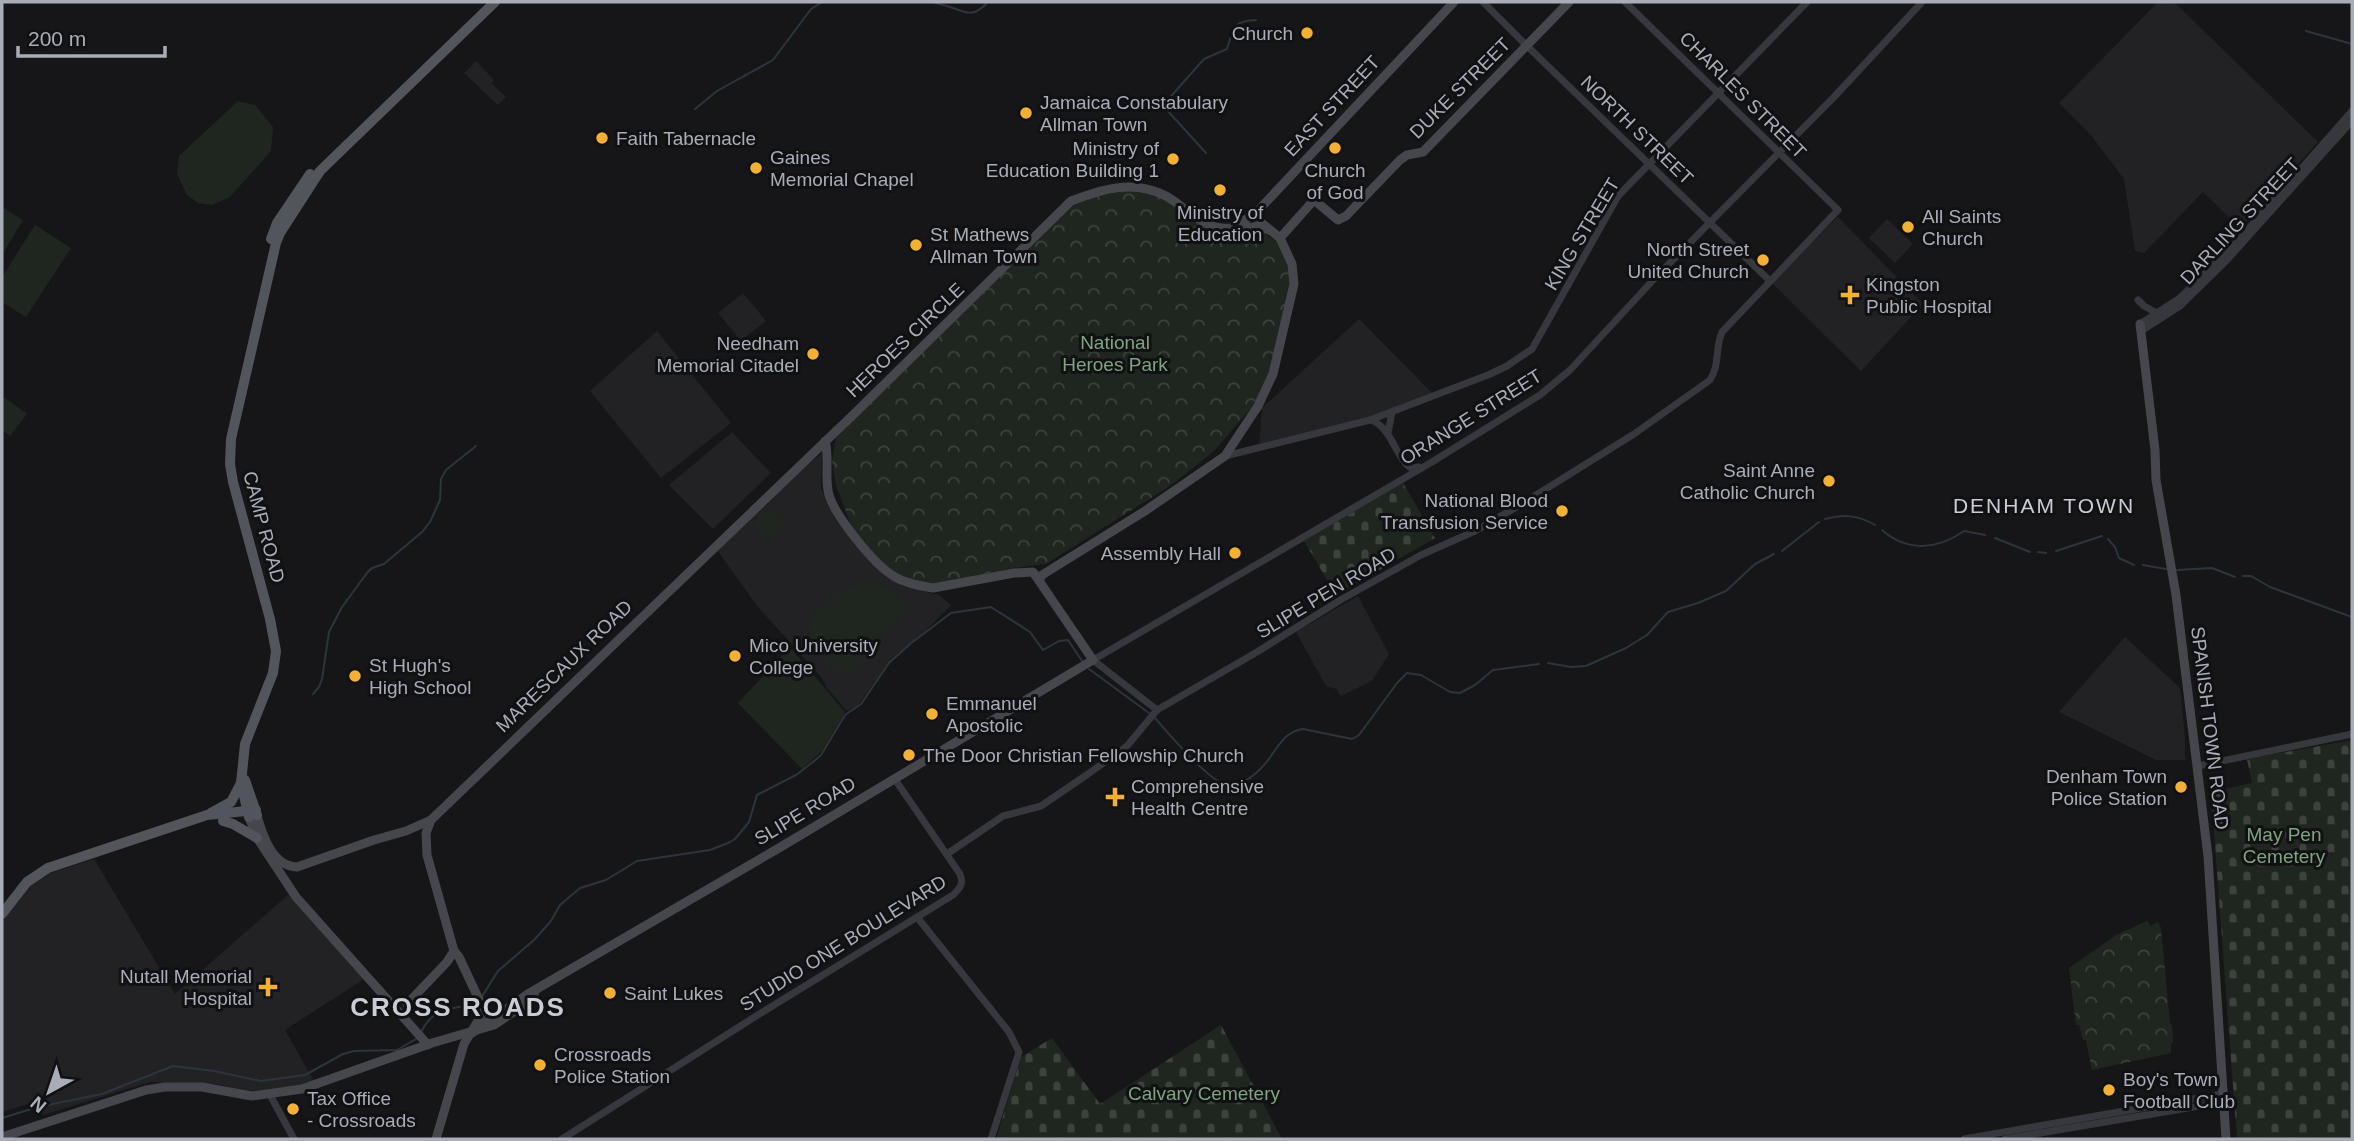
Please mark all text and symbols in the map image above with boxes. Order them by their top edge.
scale bar [18,14,164,58]
place label: Church [1232,23,1293,44]
marker: Church [1299,25,1315,41]
text: 200 m [28,27,86,50]
street label: CHARLES STREET [1675,27,1811,163]
street label: DUKE STREET [1406,33,1515,142]
street label: EAST STREET [1280,51,1384,161]
street label: NORTH STREET [1577,71,1698,189]
place label: Jamaica Constabulary Allman Town [1040,92,1228,135]
marker: Jamaica Constabulary Allman Town [1018,105,1034,121]
place label: Faith Tabernacle [616,128,756,149]
marker: Faith Tabernacle [594,130,610,146]
place label: Ministry of Education Building 1 [986,138,1160,181]
marker: Church of God [1327,140,1343,156]
place label: Gaines Memorial Chapel [770,147,914,190]
marker: Ministry of Education Building 1 [1165,151,1181,167]
street label: DARLING STREET [2176,153,2304,288]
marker: Gaines Memorial Chapel [748,160,764,176]
place label: Church of God [1304,160,1366,203]
street label: KING STREET [1540,174,1624,294]
marker: Ministry of Education [1212,182,1228,198]
place label: Ministry of Education [1177,202,1264,245]
place label: All Saints Church [1922,206,2001,249]
marker: All Saints Church [1900,219,1916,235]
place label: St Mathews Allman Town [930,224,1037,267]
marker: St Mathews Allman Town [908,237,924,253]
place label: North Street United Church [1628,239,1750,282]
marker: North Street United Church [1755,252,1771,268]
place label: Kingston Public Hospital [1866,274,1992,317]
street label: HEROES CIRCLE [842,279,968,401]
marker: Kingston Public Hospital [1840,285,1860,305]
park label: National Heroes Park [1062,332,1168,375]
place label: Needham Memorial Citadel [656,333,799,376]
marker: Needham Memorial Citadel [805,346,821,362]
street label: ORANGE STREET [1396,365,1546,469]
place label: Saint Anne Catholic Church [1680,460,1815,503]
street label: CAMP ROAD [239,469,289,585]
marker: Saint Anne Catholic Church [1821,473,1837,489]
place label: National Blood Transfusion Service [1381,490,1548,533]
district label: DENHAM TOWN [1953,494,2135,517]
marker: National Blood Transfusion Service [1554,503,1570,519]
place label: Assembly Hall [1101,543,1221,564]
street label: SLIPE PEN ROAD [1253,543,1399,643]
marker: Assembly Hall [1227,545,1243,561]
street label: MARESCAUX ROAD [492,596,636,736]
street label: SPANISH TOWN ROAD [2187,625,2233,831]
place label: Mico University College [749,635,878,678]
marker: Mico University College [727,648,743,664]
place label: St Hugh's High School [369,655,471,698]
marker: St Hugh's High School [347,668,363,684]
place label: Emmanuel Apostolic [946,693,1037,736]
marker: Emmanuel Apostolic [924,706,940,722]
place label: The Door Christian Fellowship Church [923,745,1244,766]
marker: The Door Christian Fellowship Church [901,747,917,763]
place label: Denham Town Police Station [2046,766,2167,809]
street label: SLIPE ROAD [751,773,859,849]
place label: Comprehensive Health Centre [1131,776,1264,819]
marker: Denham Town Police Station [2173,779,2189,795]
marker: Comprehensive Health Centre [1105,787,1125,807]
park label: May Pen Cemetery [2243,824,2326,867]
street label: STUDIO ONE BOULEVARD [736,871,950,1015]
place label: Nutall Memorial Hospital [120,966,252,1009]
marker: Nutall Memorial Hospital [258,977,278,997]
place label: Saint Lukes [624,983,723,1004]
marker: Saint Lukes [602,985,618,1001]
district label: CROSS ROADS [350,992,566,1022]
place label: Crossroads Police Station [554,1044,670,1087]
north arrow [14,1057,84,1127]
marker: Crossroads Police Station [532,1057,548,1073]
place label: Boy's Town Football Club [2123,1069,2235,1112]
marker: Boy's Town Football Club [2101,1082,2117,1098]
park label: Calvary Cemetery [1128,1083,1281,1104]
place label: Tax Office - Crossroads [307,1088,416,1131]
text: N [26,1092,50,1117]
marker: Tax Office - Crossroads [285,1101,301,1117]

